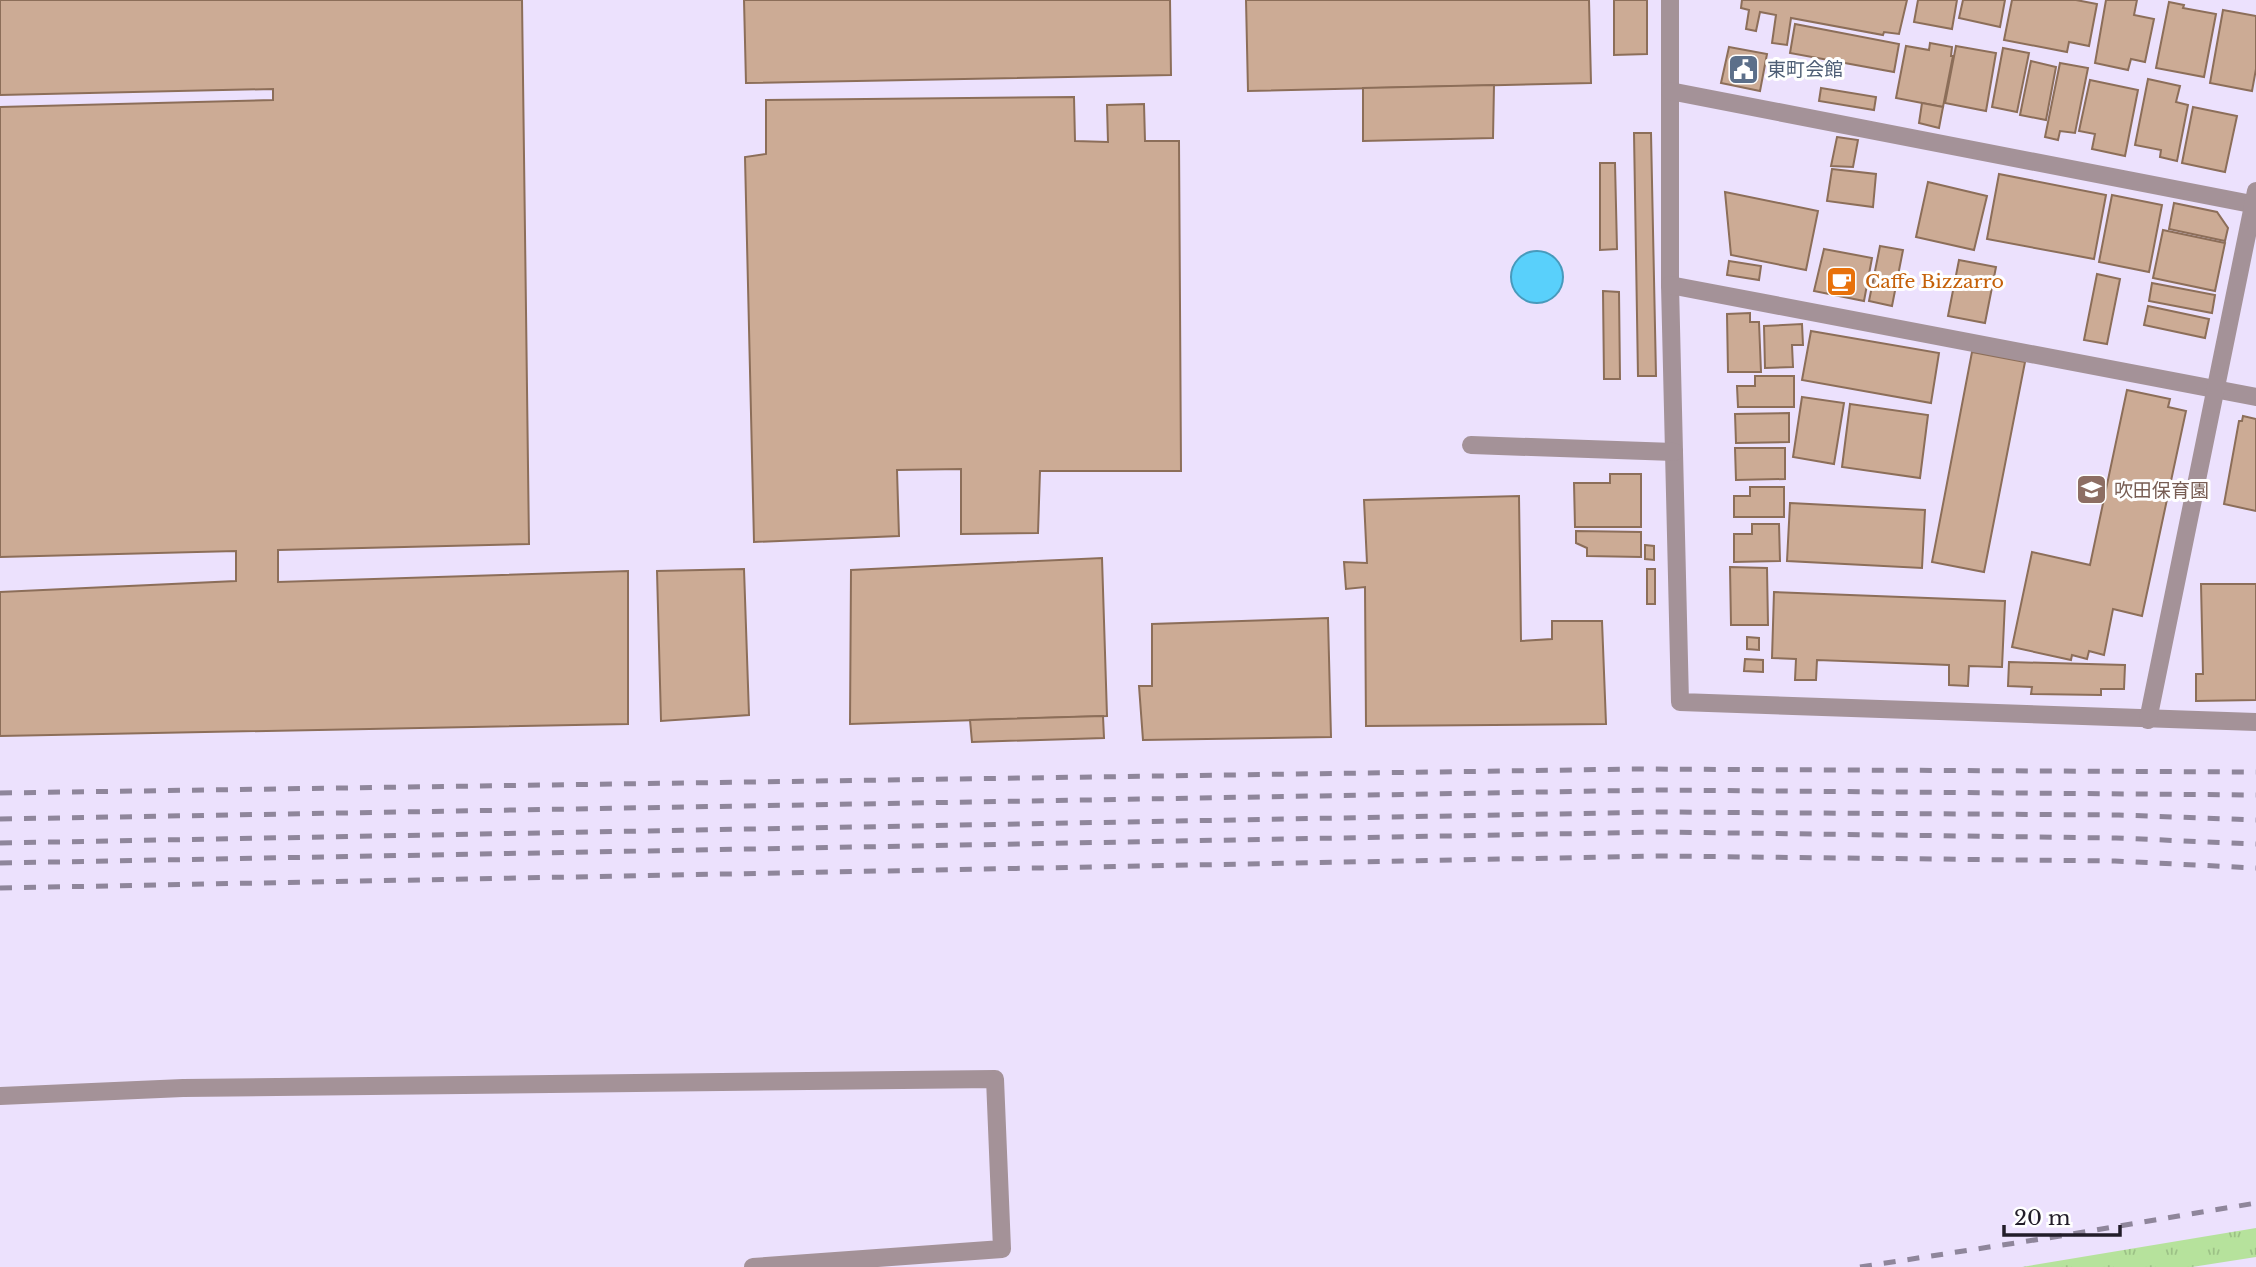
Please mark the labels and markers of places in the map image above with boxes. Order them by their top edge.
public building icon: 東町会館 [1727,52,1761,86]
place label: 東町会館 [1767,58,1843,81]
cafe icon: Caffe Bizzarro [1825,264,1859,298]
place label: Caffe Bizzarro [1865,270,2004,293]
school or university icon: 吹田保育園 [2074,473,2108,507]
place label: 吹田保育園 [2114,479,2209,502]

